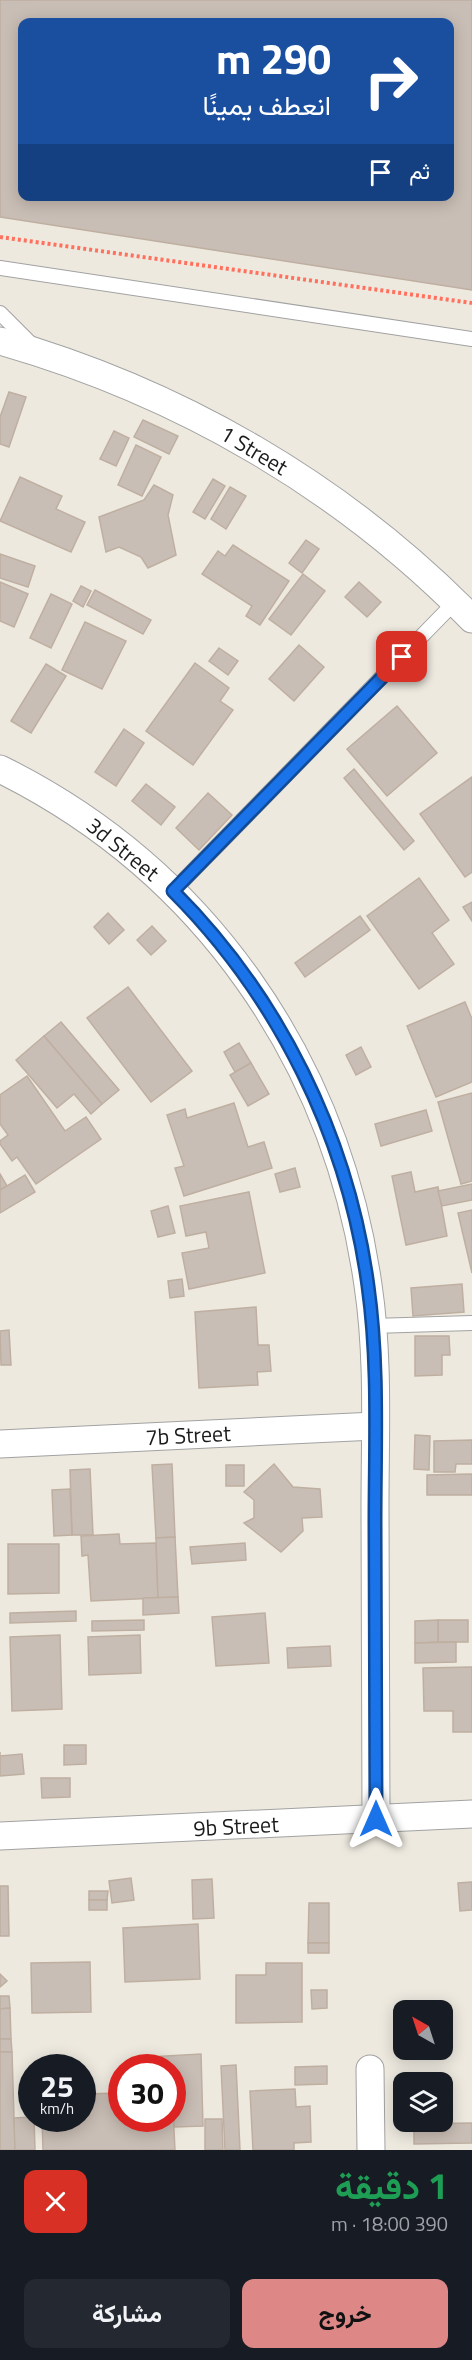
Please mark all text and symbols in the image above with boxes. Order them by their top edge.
text: 290 m [216,26,331,90]
icon: right [352,42,430,120]
text: انعطف يمينًا [202,84,331,125]
text: ثم [409,154,430,188]
icon: arrive [364,156,397,189]
street label: 1 Street [214,416,295,484]
pin [376,631,427,682]
icon: arrive [385,640,418,673]
street label: 3d Street [79,809,167,889]
street label: 7b Street [144,1416,232,1454]
position arrow [344,1787,408,1851]
street label: 9b Street [192,1807,280,1845]
north arrow [393,2000,453,2060]
map controls [393,2000,453,2132]
speed limit sign: 30 [108,2054,186,2132]
text: 25 [40,2063,74,2109]
button: layers [393,2072,453,2132]
text: km/h [40,2097,74,2120]
text: 1 دقيقة [335,2158,448,2213]
button: close [24,2170,87,2233]
text: 390 m · 18:00 [331,2208,448,2239]
button: مشاركة [24,2279,230,2348]
button: خروج [242,2279,448,2348]

